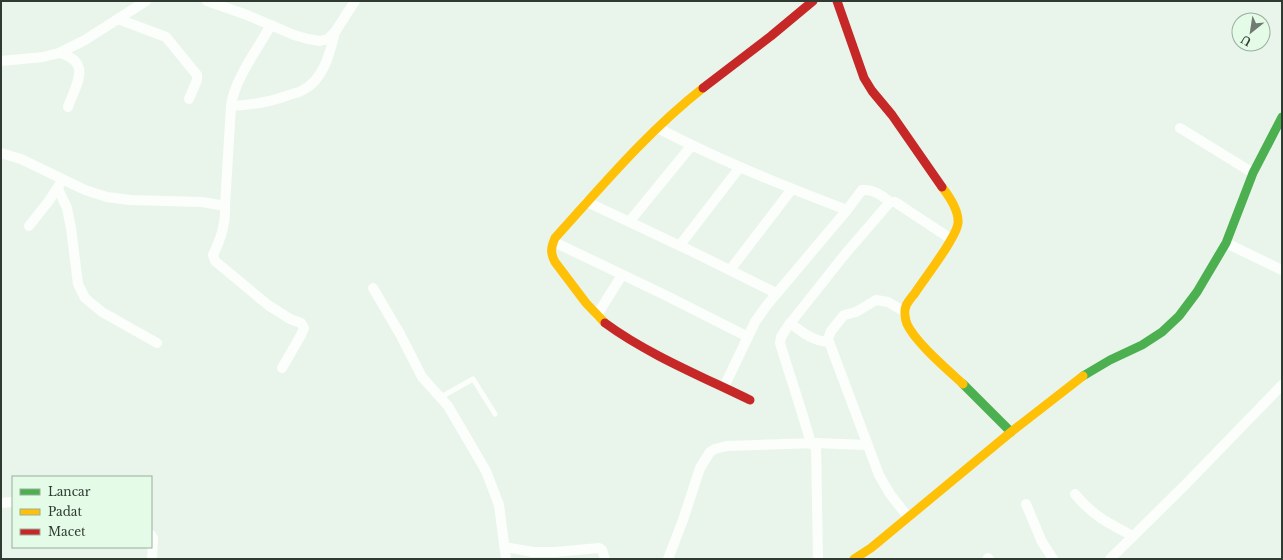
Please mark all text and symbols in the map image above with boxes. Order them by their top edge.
north arrow [1231,12,1271,52]
text: U [1238,32,1254,49]
legend [12,476,152,548]
text: Lancar [48,484,91,499]
text: Padat [48,504,82,519]
text: Macet [48,524,86,539]

